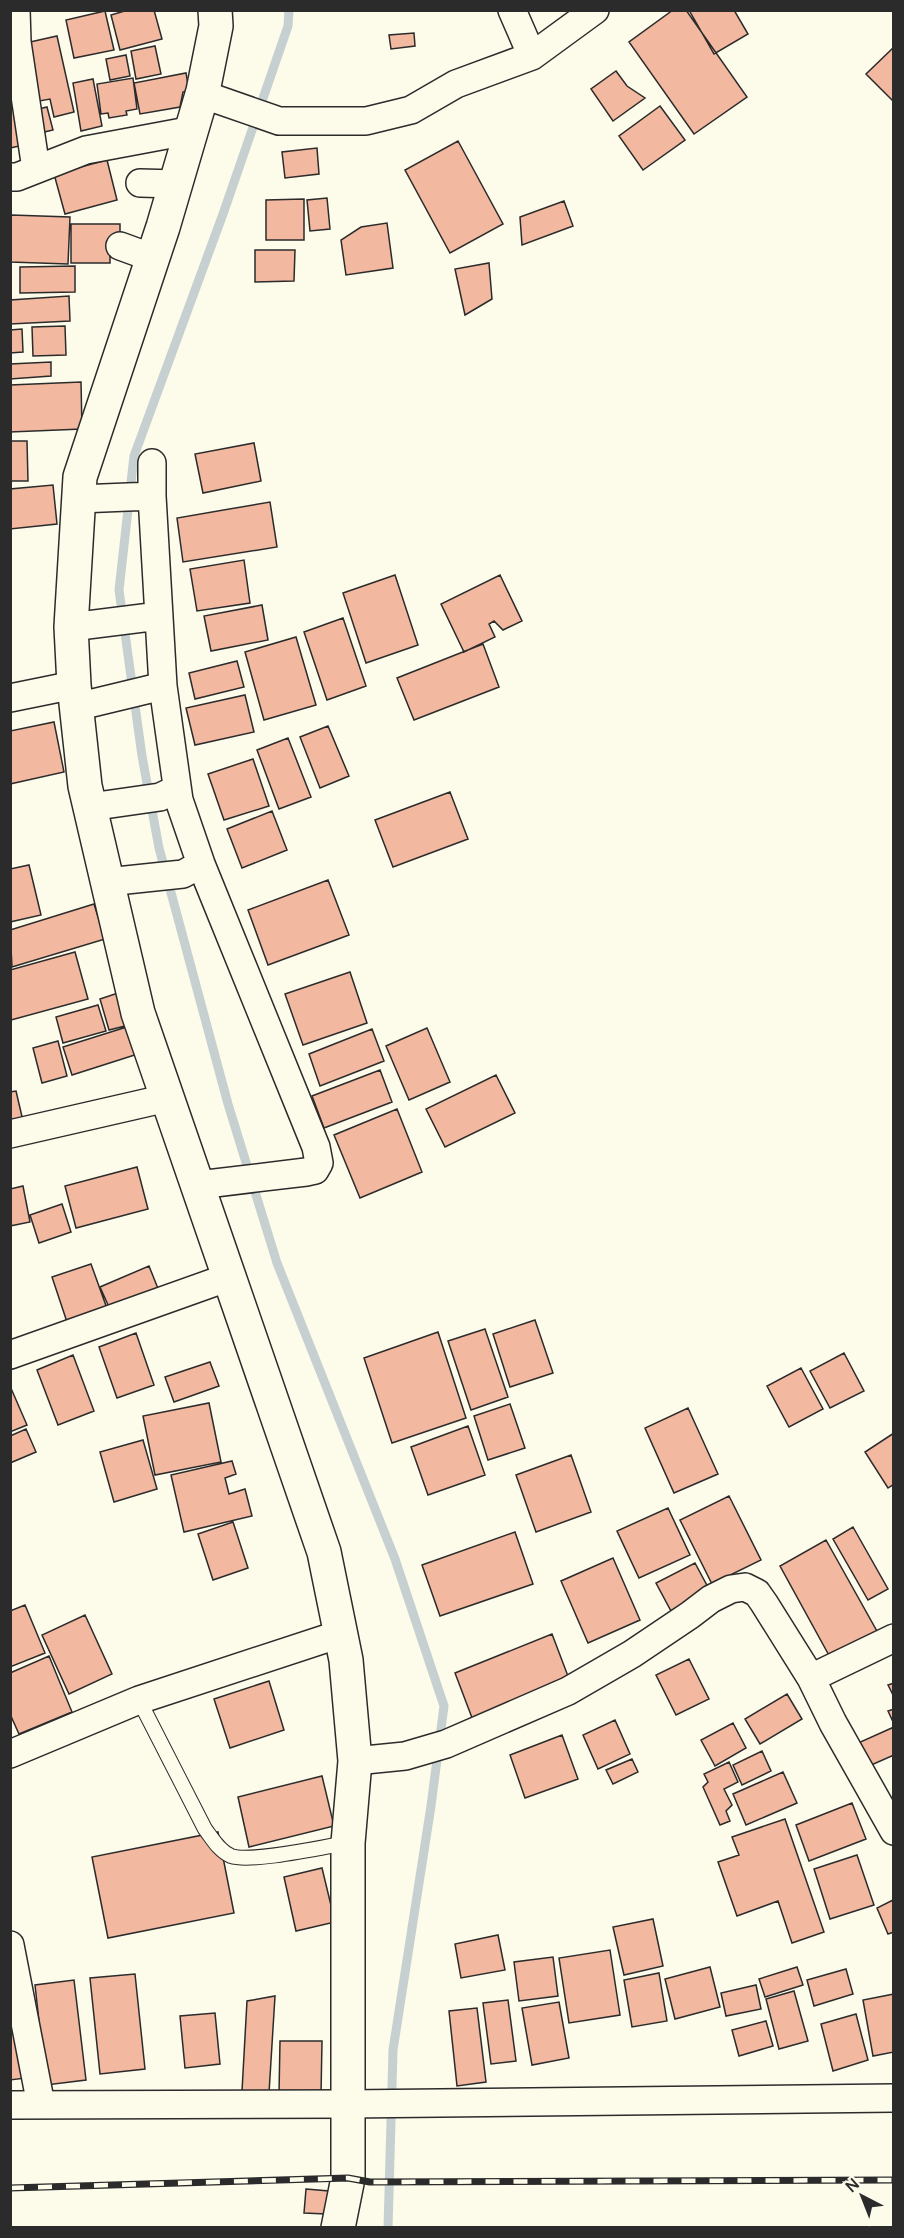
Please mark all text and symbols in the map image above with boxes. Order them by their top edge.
north arrow [832,2166,892,2226]
text: N [840,2173,864,2197]

